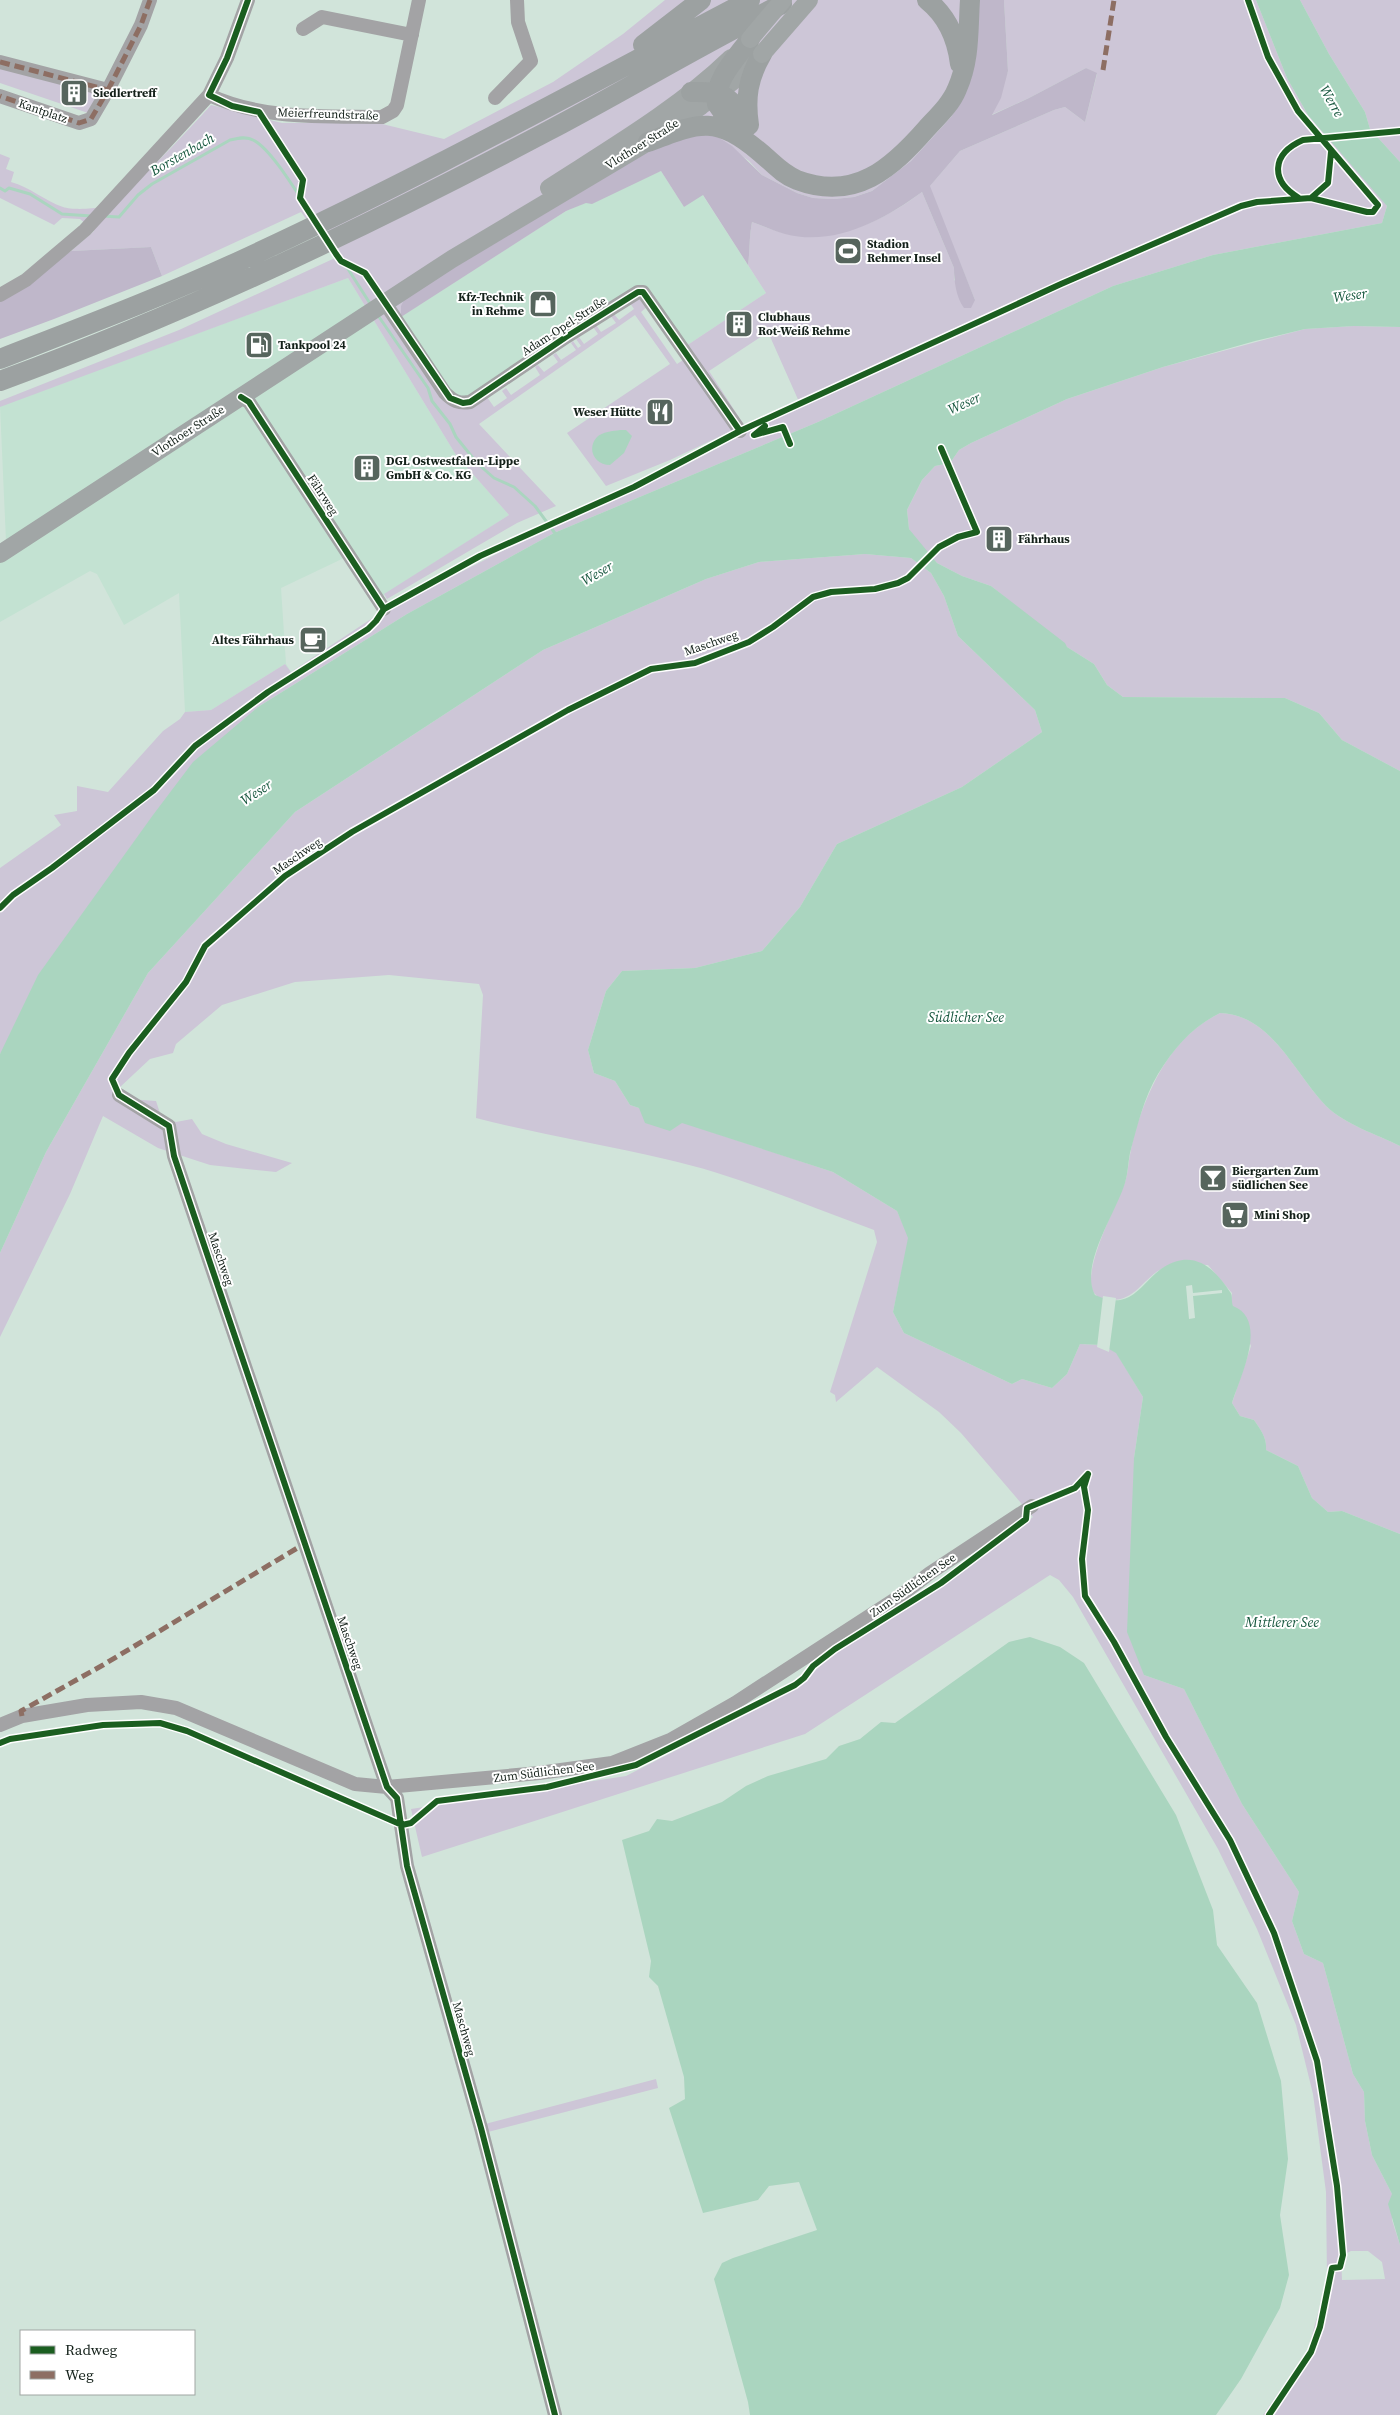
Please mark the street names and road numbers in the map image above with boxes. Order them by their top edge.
street label: Kantplatz [16,95,70,127]
street label: Meierfreundstraße [277,104,379,124]
street label: Vlothoer Straße [602,115,682,173]
street label: Adam-Opel-Straße [518,293,610,359]
street label: Vlothoer Straße [148,401,228,461]
street label: Fährweg [304,471,342,519]
street label: Maschweg [682,626,740,660]
street label: Maschweg [269,834,325,878]
street label: Maschweg [204,1230,238,1288]
street label: Zum Südlichen See [867,1549,959,1621]
street label: Maschweg [333,1614,367,1672]
street label: Zum Südlichen See [493,1758,595,1786]
street label: Maschweg [449,2000,479,2058]

